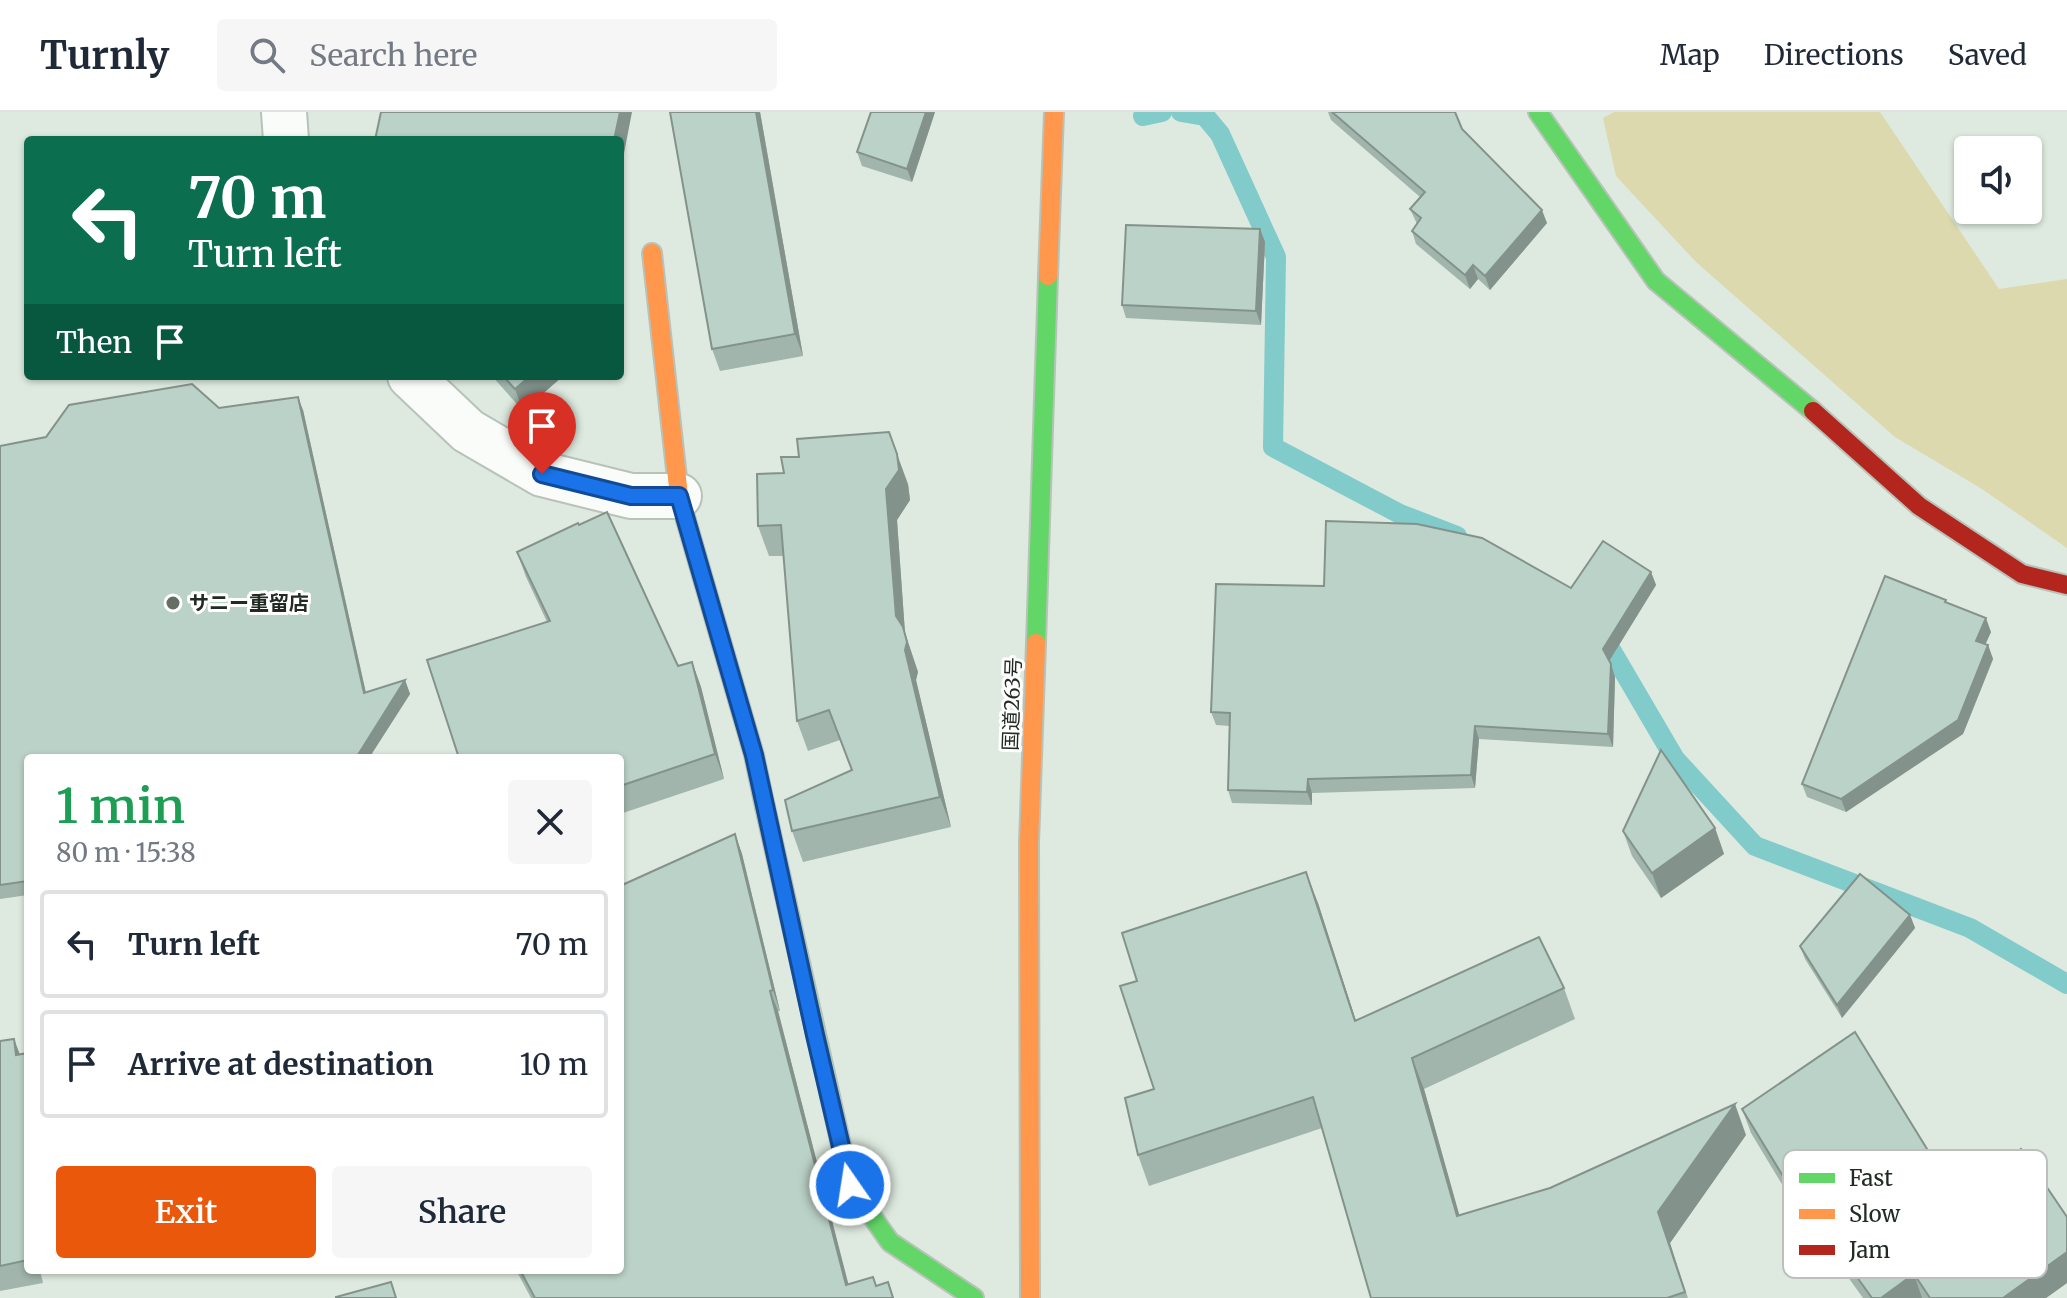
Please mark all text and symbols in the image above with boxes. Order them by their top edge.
search box [217,19,777,91]
text: Turnly [40,32,169,79]
icon: search [245,33,289,77]
text: Search here [309,36,478,74]
text: Map [1660,37,1720,73]
text: Directions [1764,37,1904,73]
text: Saved [1948,37,2027,73]
map controls [1954,136,2042,224]
button: sound [1954,136,2042,224]
text: 70 m [188,163,326,233]
icon: left [56,168,160,272]
text: Turn left [188,232,342,277]
icon: arrive [148,320,192,364]
text: Then [56,323,132,361]
pin [508,392,576,474]
icon: arrive [520,404,564,448]
place label: サニー重留店 [189,590,309,615]
marker: サニー重留店 [164,594,182,612]
street label: 国道263号 [997,657,1026,751]
text: 1 min [56,776,185,836]
button: close [508,780,592,864]
text: 80 m · 15:38 [56,836,196,869]
icon: left [60,922,104,966]
text: Turn left [128,925,260,963]
text: 70 m [515,925,588,963]
icon: arrive [60,1042,104,1086]
text: Arrive at destination [128,1045,434,1083]
text: 10 m [520,1045,588,1083]
position arrow [808,1143,892,1227]
legend [1783,1150,2047,1278]
text: Fast [1849,1164,1893,1192]
button: Exit [56,1166,316,1258]
button: Share [332,1166,592,1258]
text: Slow [1849,1200,1900,1228]
text: Jam [1848,1236,1890,1264]

